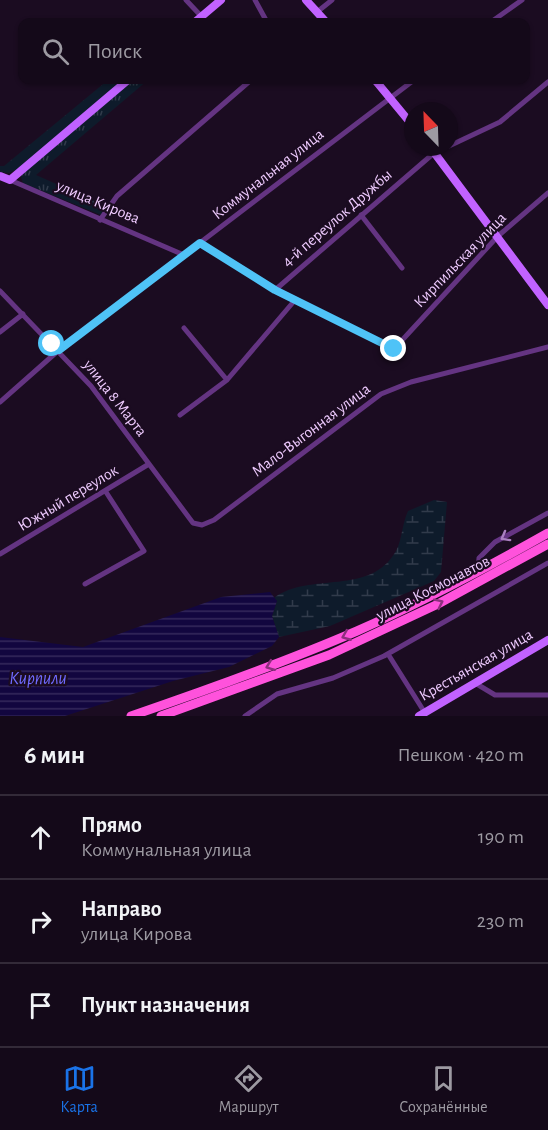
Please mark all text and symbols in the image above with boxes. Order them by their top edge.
search box [18,18,530,84]
icon: search [39,35,72,68]
text: Поиск [87,40,142,62]
north arrow [404,102,458,156]
street label: Коммунальная улица [209,126,327,223]
street label: 4-й переулок Дружбы [279,166,396,271]
street label: улица Кирова [53,177,142,228]
street label: Кирпильская улица [411,209,510,311]
route start [38,330,64,356]
route end [380,335,406,361]
street label: улица 8 Марта [79,356,150,440]
street label: Мало-Выгонная улица [249,380,374,480]
street label: Южный переулок [15,462,122,535]
one-way arrow [501,530,511,541]
street label: улица Космонавтов [373,553,493,625]
one-way arrow [432,599,443,610]
street label: Крестьянская улица [417,626,536,705]
one-way arrow [342,629,353,641]
one-way arrow [265,659,276,672]
water label: Кирпили [9,670,67,688]
text: 6 мин [24,742,85,768]
text: Пешком · 420 m [398,745,524,765]
text: Прямо [81,814,142,836]
icon: ahead [24,821,57,854]
text: 190 m [478,827,524,847]
text: Коммунальная улица [81,840,252,860]
text: Направо [81,898,162,920]
icon: right [24,905,57,938]
text: 230 m [477,911,524,931]
text: улица Кирова [81,924,192,944]
icon: arrive [24,989,57,1022]
text: Пункт назначения [81,994,250,1016]
tab: Карта [60,1062,98,1117]
tab: Маршрут [218,1062,279,1117]
tab: Сохранённые [399,1062,488,1117]

